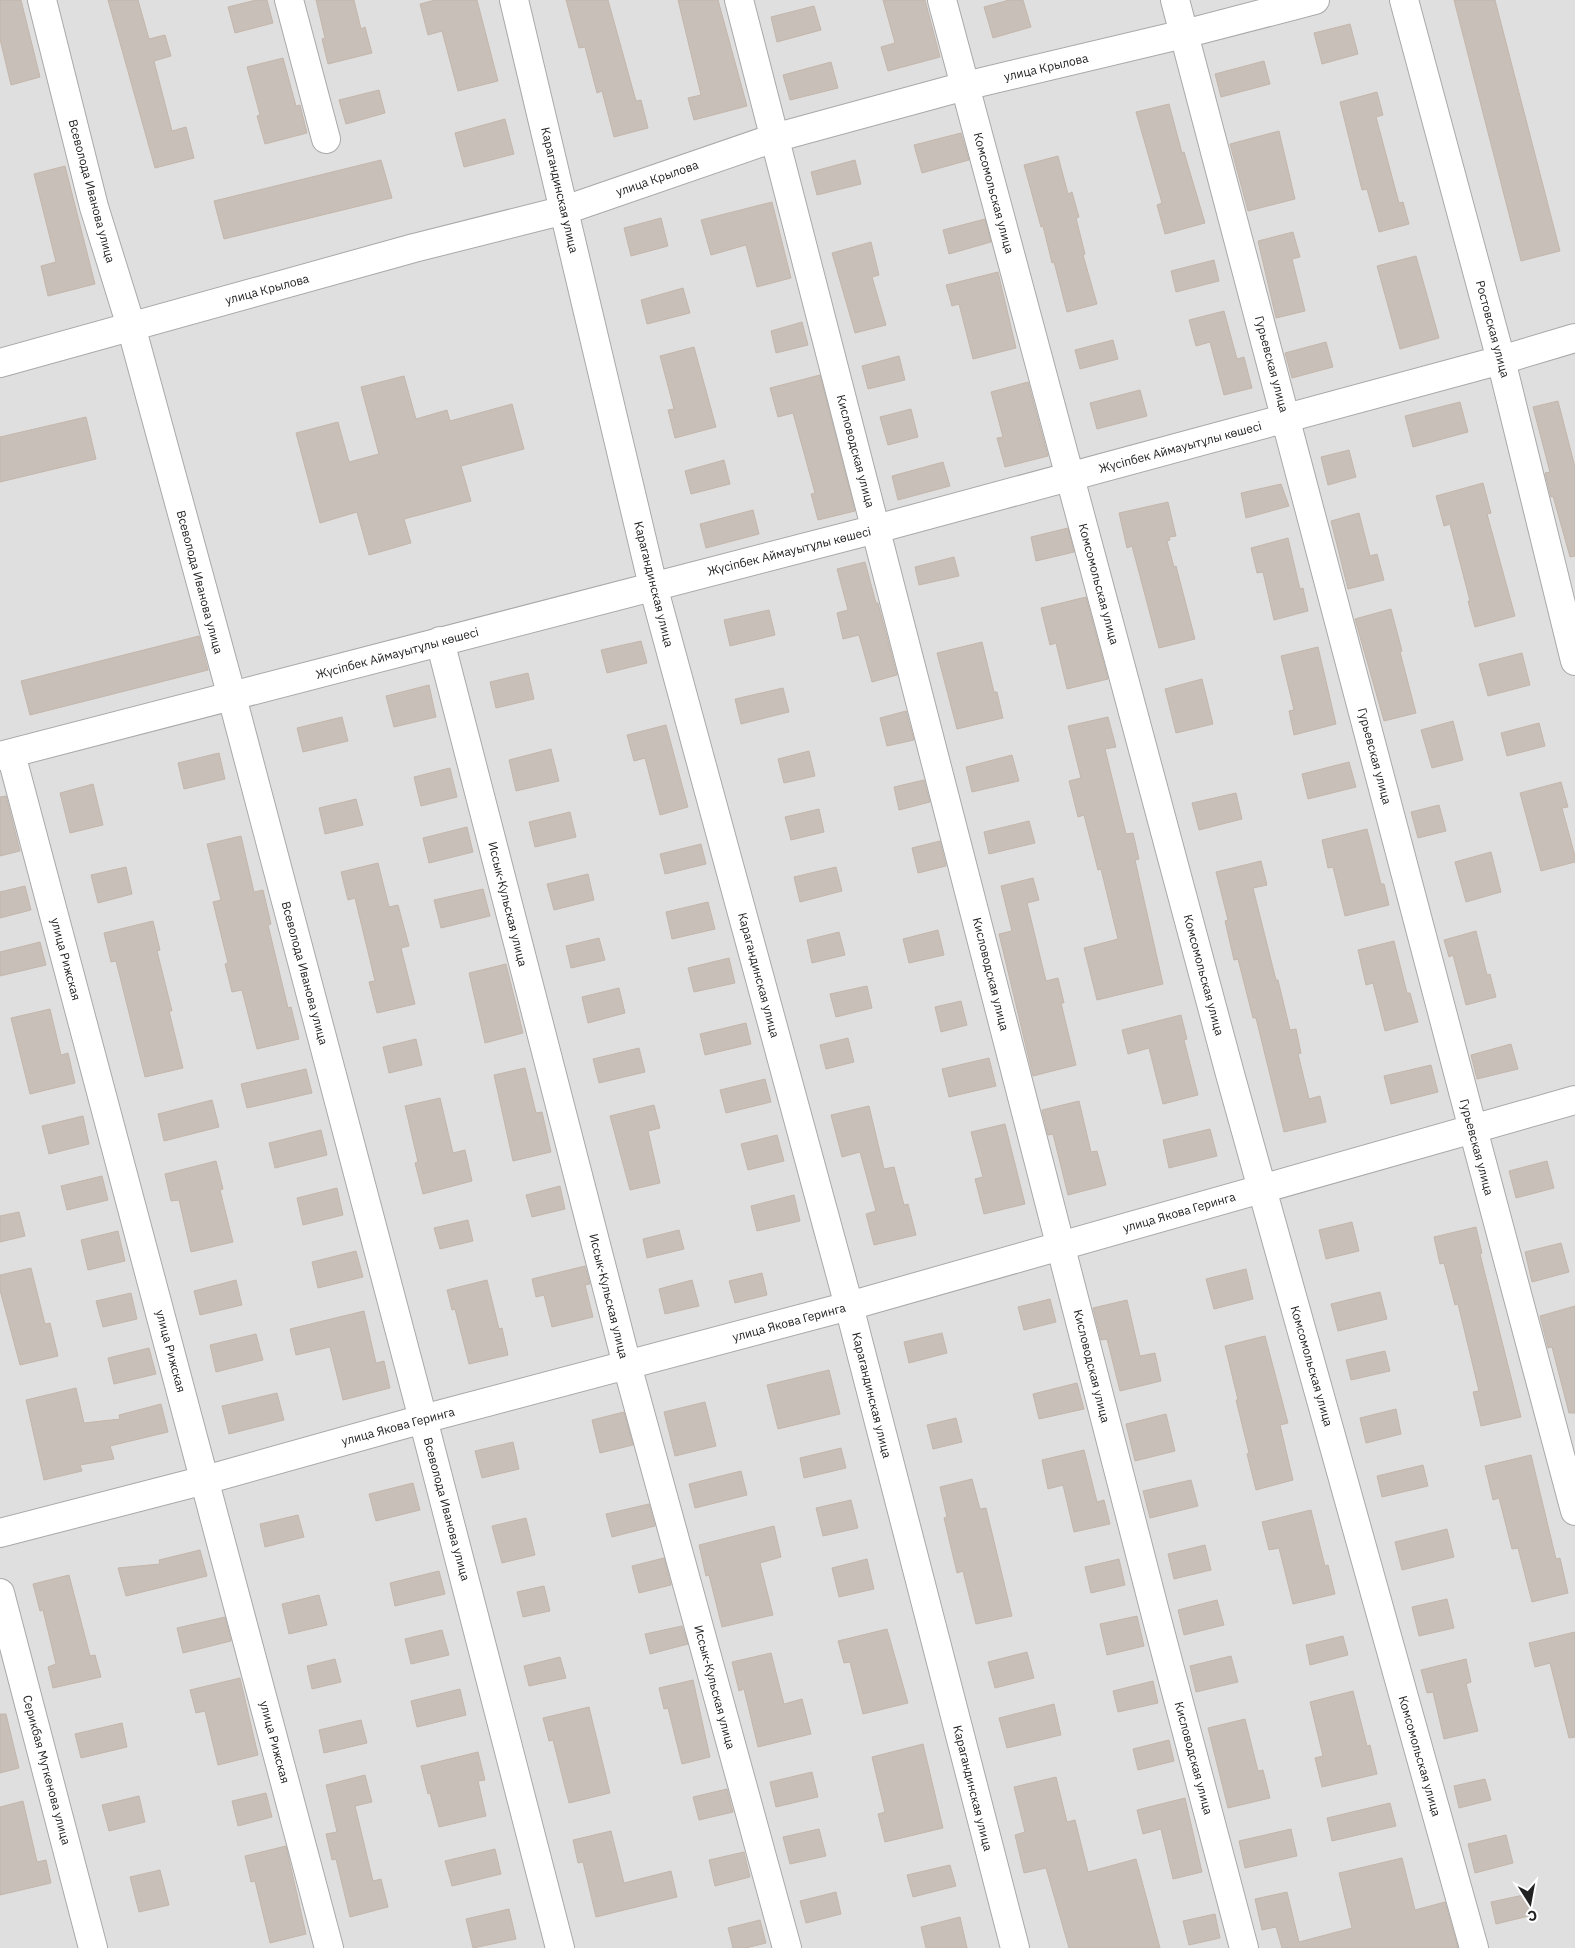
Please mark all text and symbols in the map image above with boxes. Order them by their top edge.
street label: улица Крылова [1002,50,1090,84]
street label: Всеволода Иванова улица [66,118,119,265]
street label: Карагандинская улица [538,126,582,255]
street label: Комсомольская улица [971,131,1018,256]
street label: улица Крылова [614,157,701,199]
street label: улица Крылова [223,270,311,307]
street label: Ростовская улица [1473,279,1513,380]
street label: Гурьевская улица [1252,314,1292,415]
street label: Кисловодская улица [834,393,878,510]
street label: Жүсіпбек Аймауытұлы көшесі [1097,418,1263,476]
street label: Всеволода Иванова улица [174,509,227,656]
street label: Карагандинская улица [631,520,677,649]
street label: Комсомольская улица [1076,522,1123,647]
street label: Жүсіпбек Аймауытұлы көшесі [706,523,872,579]
street label: Жүсіпбек Аймауытұлы көшесі [314,624,480,682]
street label: Гурьевская улица [1355,706,1395,807]
street label: Иссык-Кульская улица [485,840,531,968]
street label: Всеволода Иванова улица [279,900,332,1047]
street label: Карагандинская улица [735,911,783,1040]
street label: Комсомольская улица [1181,913,1228,1038]
street label: улица Рижская [48,916,84,1002]
street label: Кисловодская улица [970,916,1012,1033]
street label: Гурьевская улица [1457,1097,1497,1198]
street label: улица Якова Геринга [1121,1189,1238,1235]
street label: Иссык-Кульская улица [586,1232,632,1360]
street label: улица Якова Геринга [731,1300,848,1344]
street label: Комсомольская улица [1288,1304,1337,1429]
street label: улица Рижская [153,1308,189,1394]
street label: Кисловодская улица [1071,1308,1113,1425]
street label: Карагандинская улица [849,1331,895,1460]
street label: улица Якова Геринга [340,1404,457,1448]
street label: Всеволода Иванова улица [421,1436,474,1583]
street label: Иссык-Кульская улица [691,1623,739,1751]
street label: Серикбая Муткенова улица [20,1693,74,1847]
street label: Комсомольская улица [1396,1694,1445,1819]
street label: улица Рижская [257,1699,293,1785]
street label: Кисловодская улица [1172,1700,1216,1817]
street label: Карагандинская улица [950,1724,996,1853]
north arrow [1505,1878,1555,1928]
text: С [1526,1906,1539,1925]

